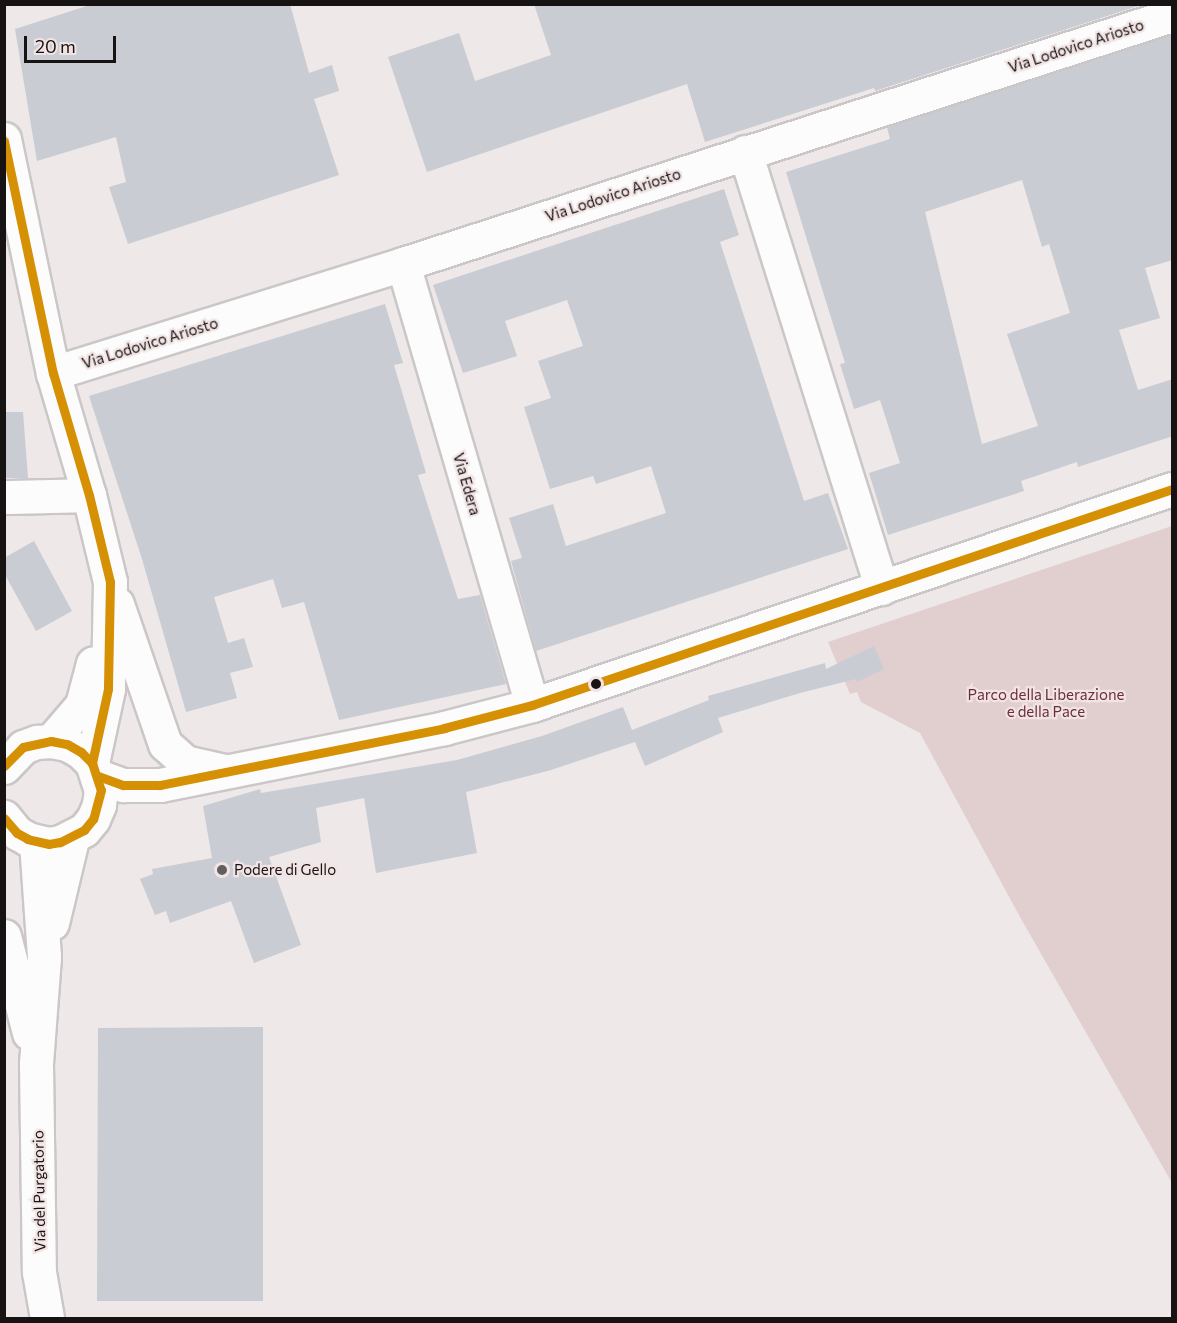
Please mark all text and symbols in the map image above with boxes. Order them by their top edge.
street label: Via Lodovico Ariosto [1006,16,1146,76]
scale bar [27,24,118,62]
text: 20 m [35,35,76,57]
street label: Via Lodovico Ariosto [543,165,683,225]
street label: Via Lodovico Ariosto [80,314,220,372]
street label: Via Edera [450,451,484,517]
unlabelled marker [590,678,602,690]
park label: Parco della Liberazione e della Pace [968,685,1124,720]
place label: Podere di Gello [234,861,336,879]
marker: Podere di Gello [215,863,229,877]
street label: Via del Purgatorio [29,1130,49,1252]

